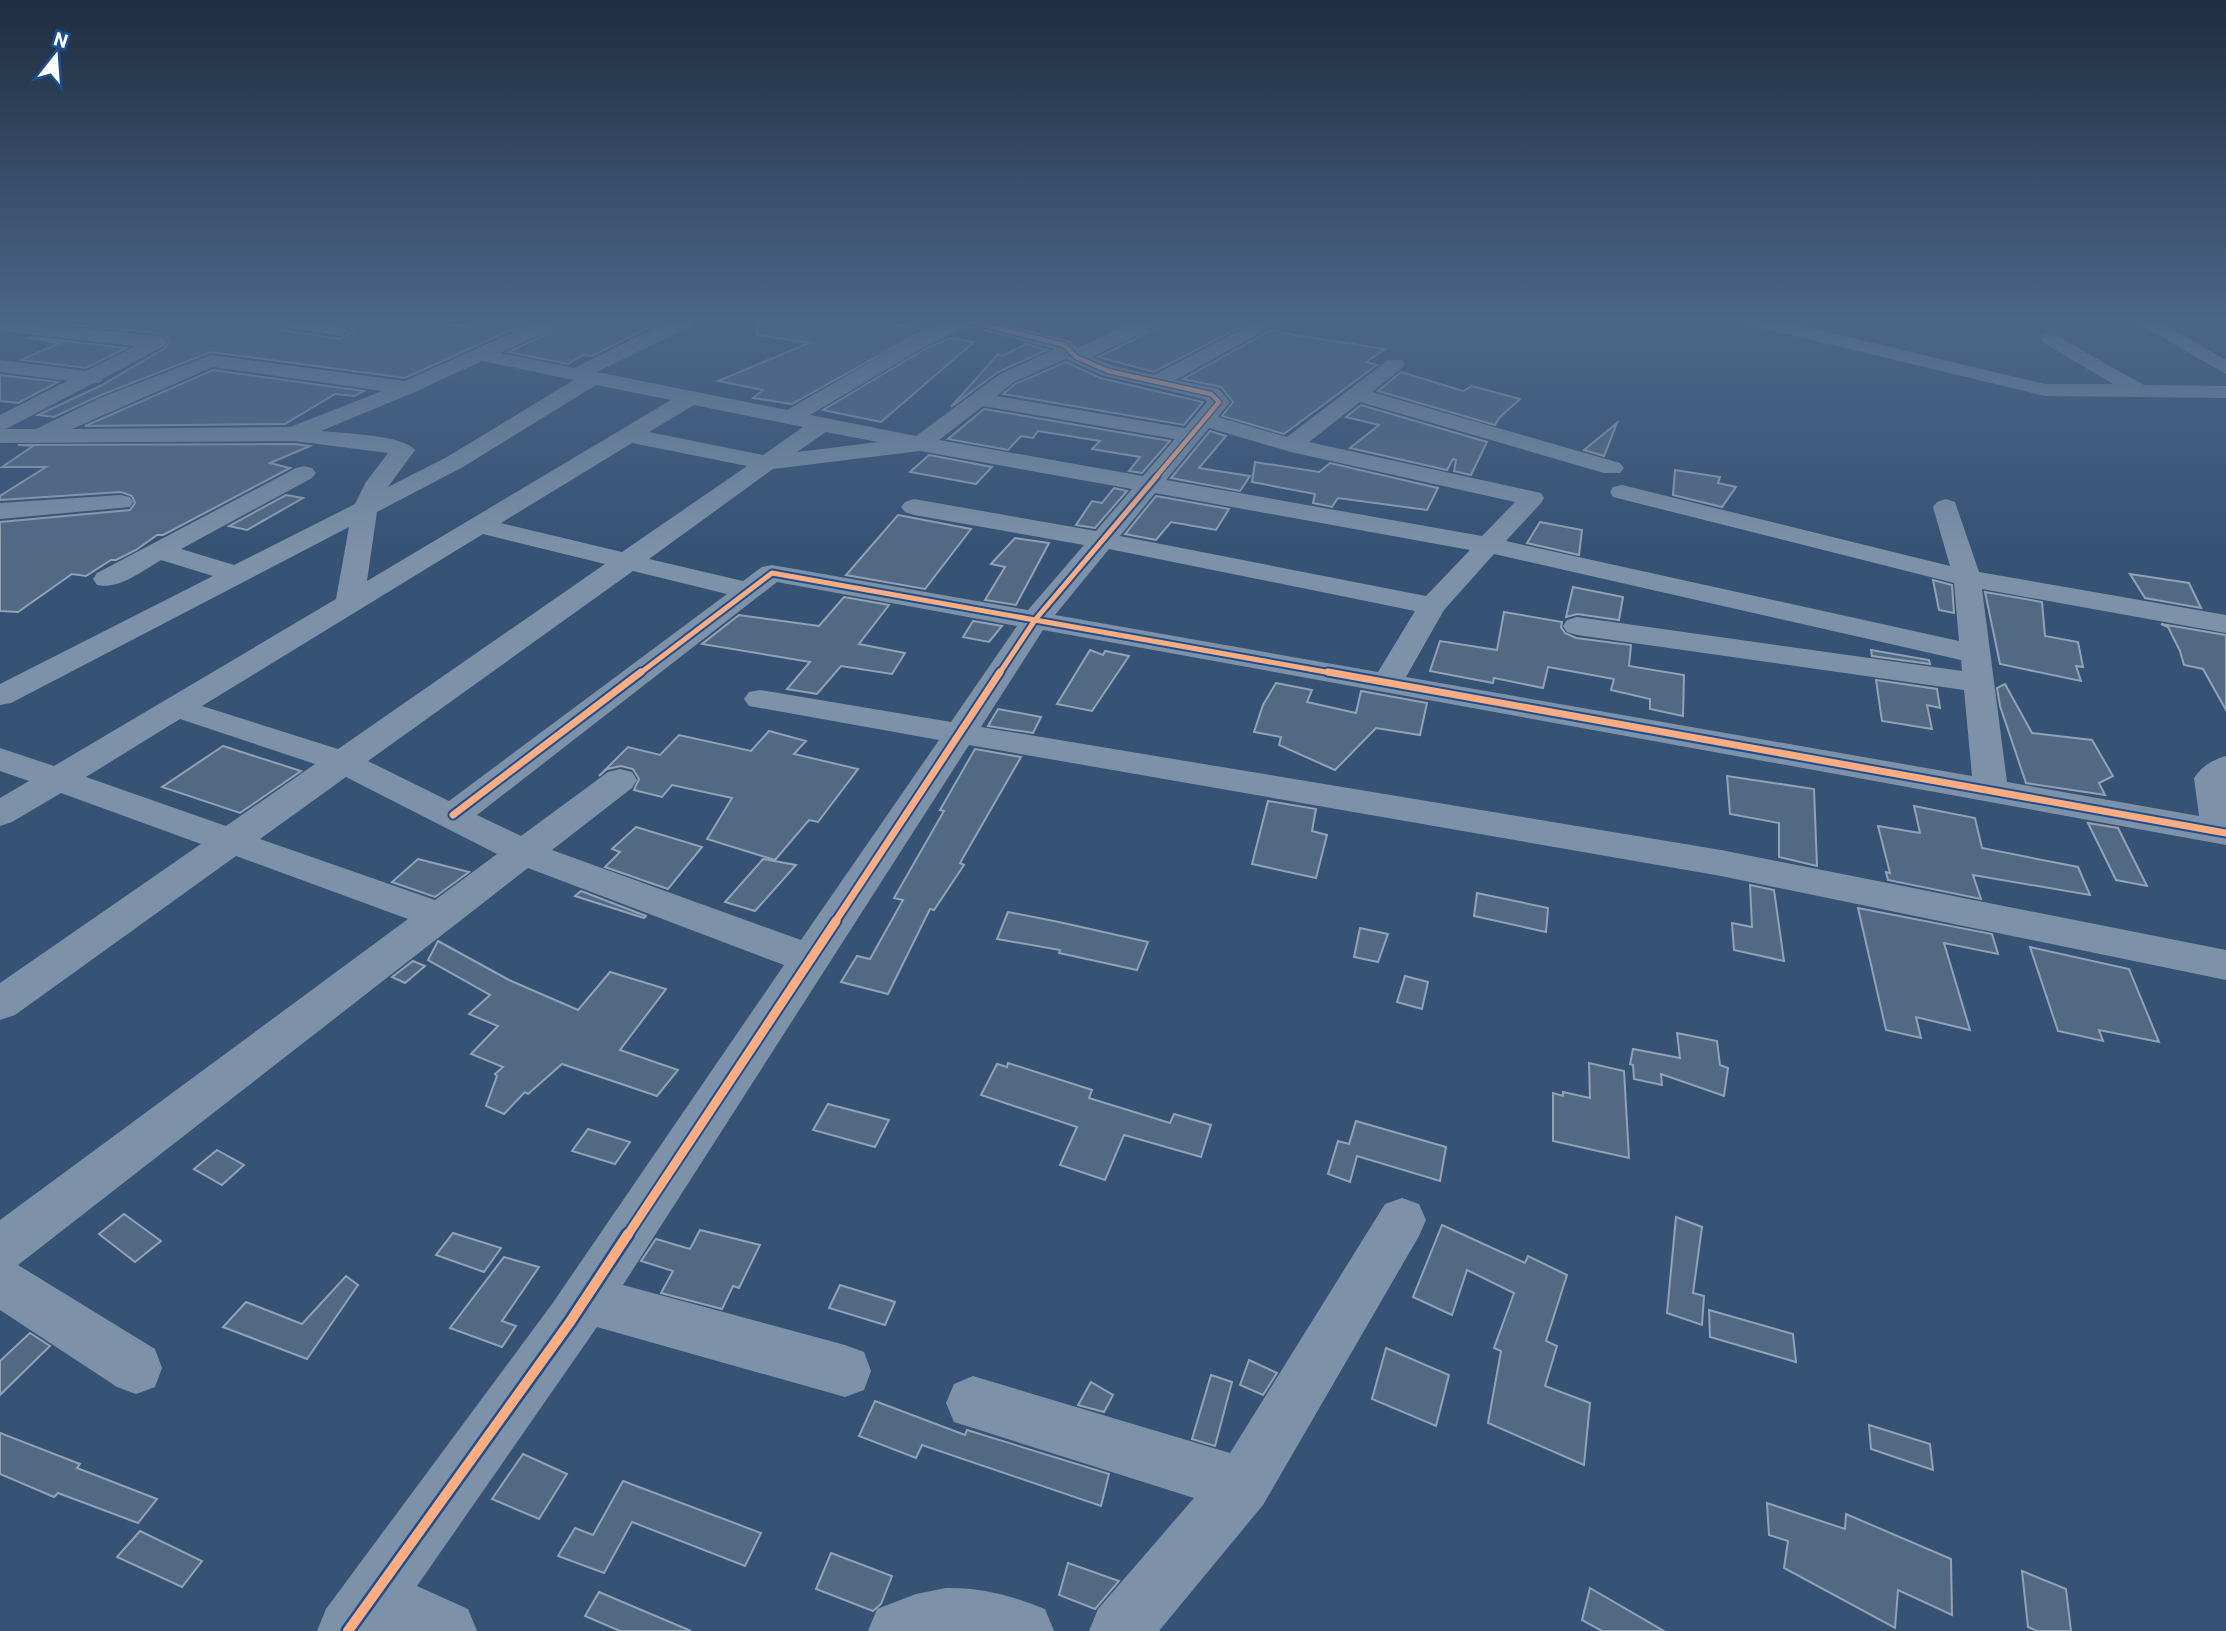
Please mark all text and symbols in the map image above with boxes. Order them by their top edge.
north arrow [21,21,91,91]
text: N [51,27,71,53]

